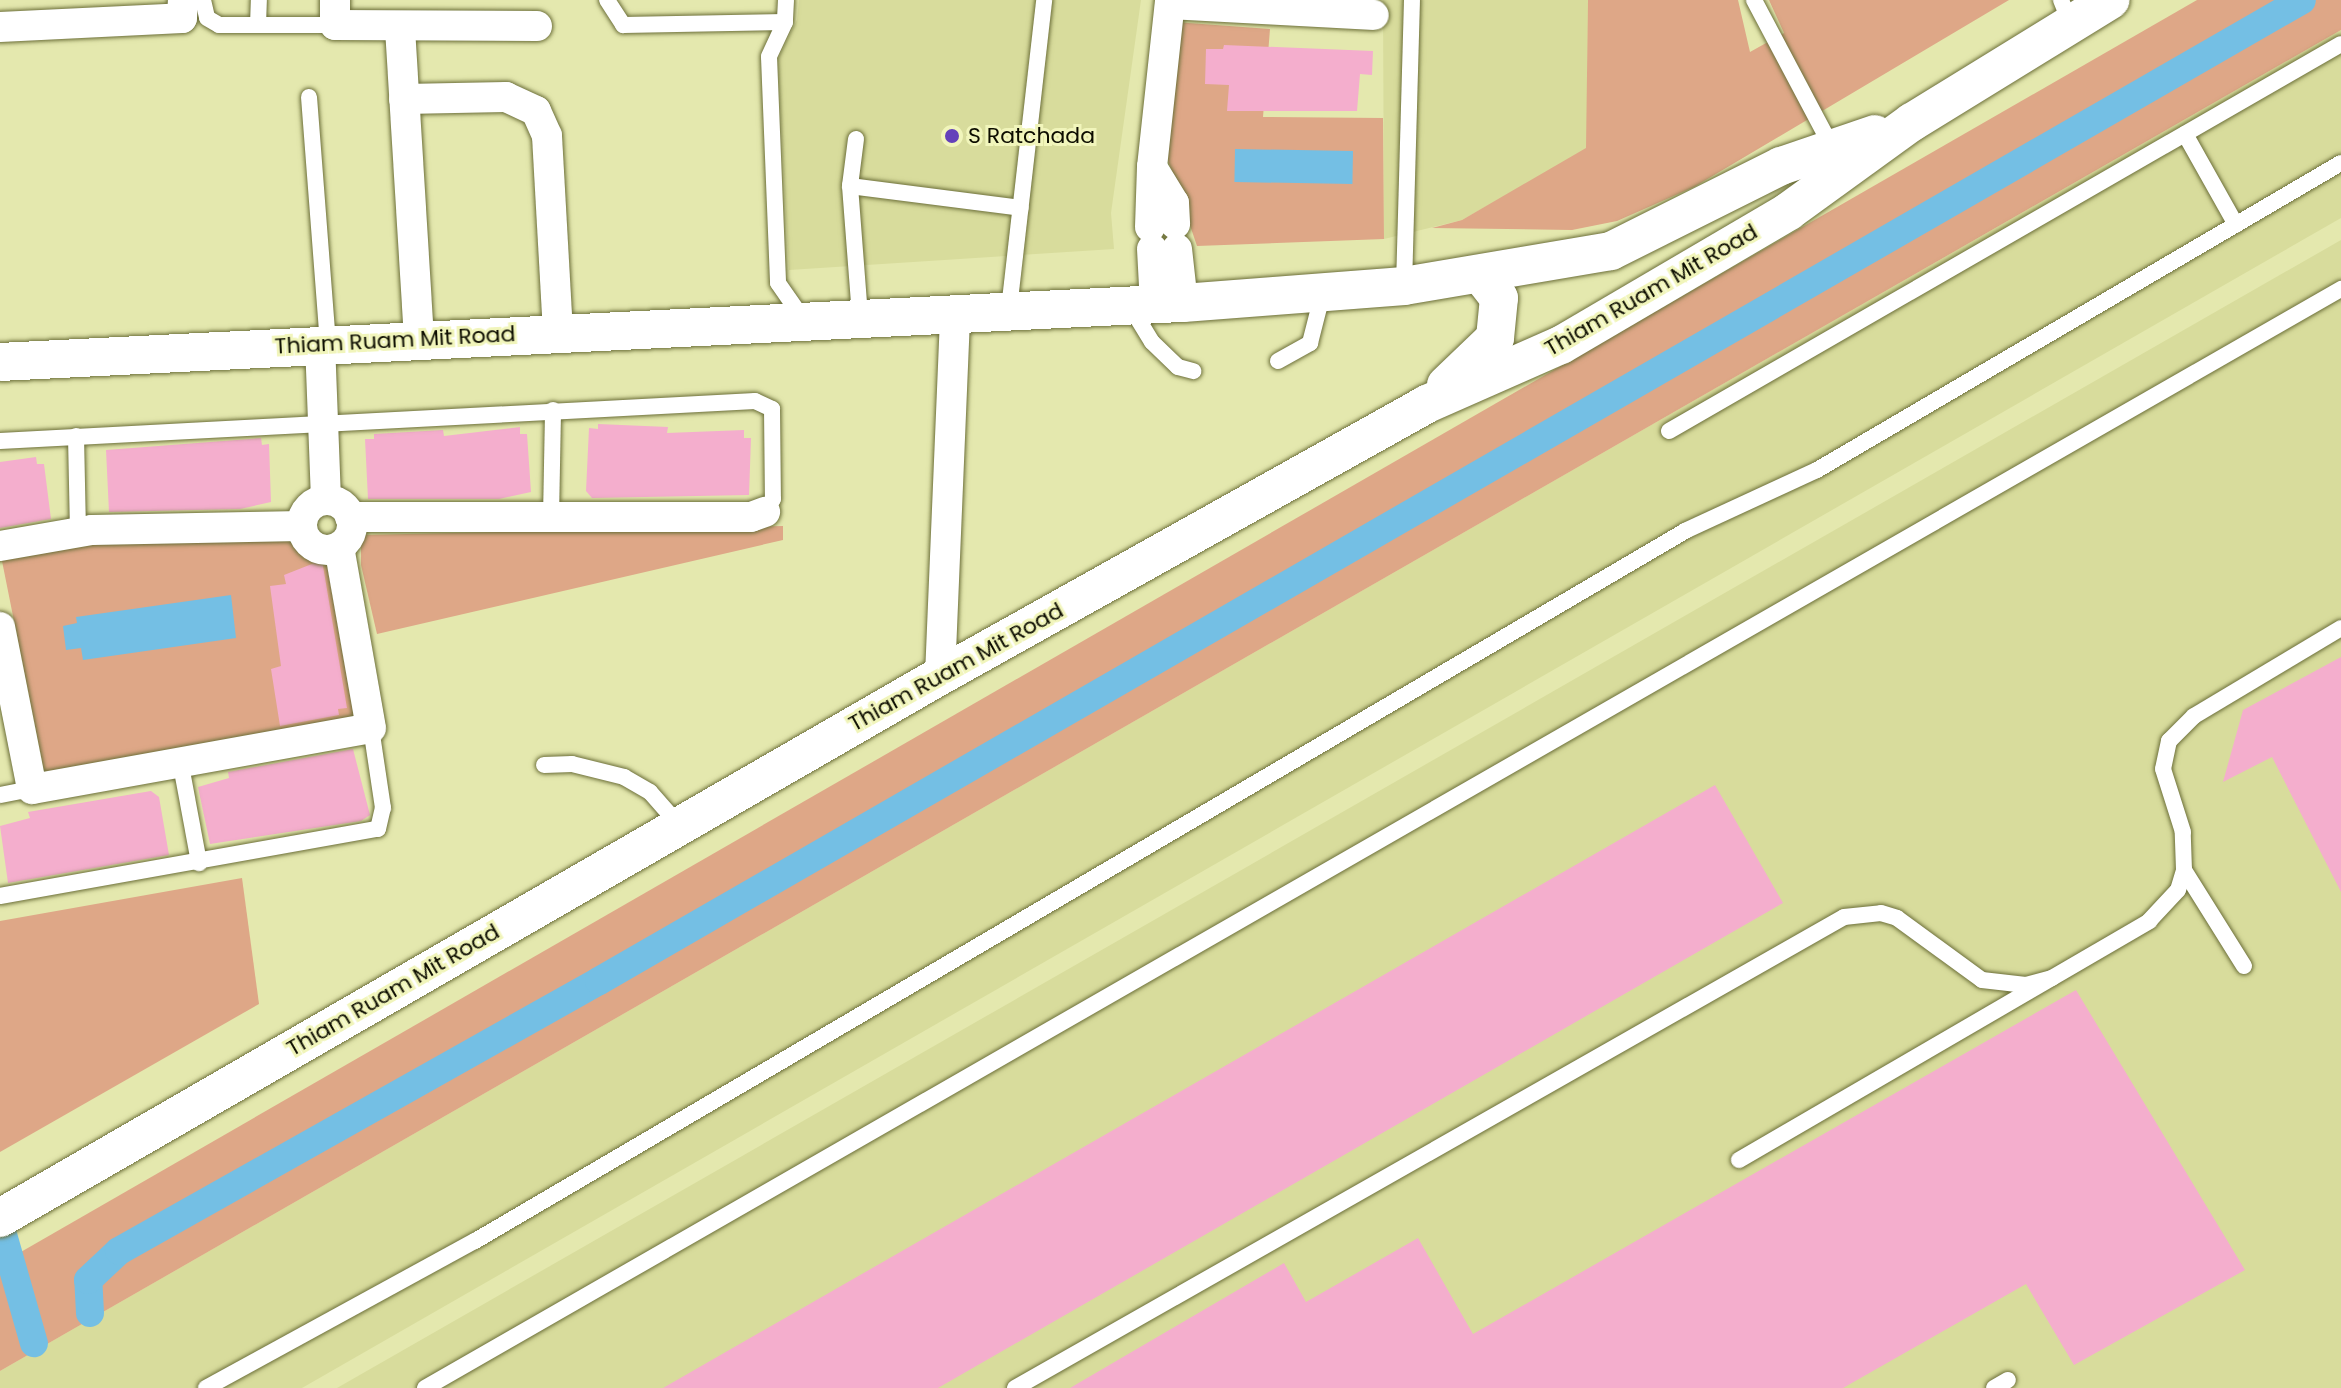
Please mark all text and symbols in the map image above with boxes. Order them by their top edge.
place label: S Ratchada [968,123,1095,149]
marker: S Ratchada [943,127,961,145]
street label: Thiam Ruam Mit Road [1540,218,1762,362]
street label: Thiam Ruam Mit Road [274,321,516,359]
street label: Thiam Ruam Mit Road [844,597,1068,737]
street label: Thiam Ruam Mit Road [282,918,504,1062]

